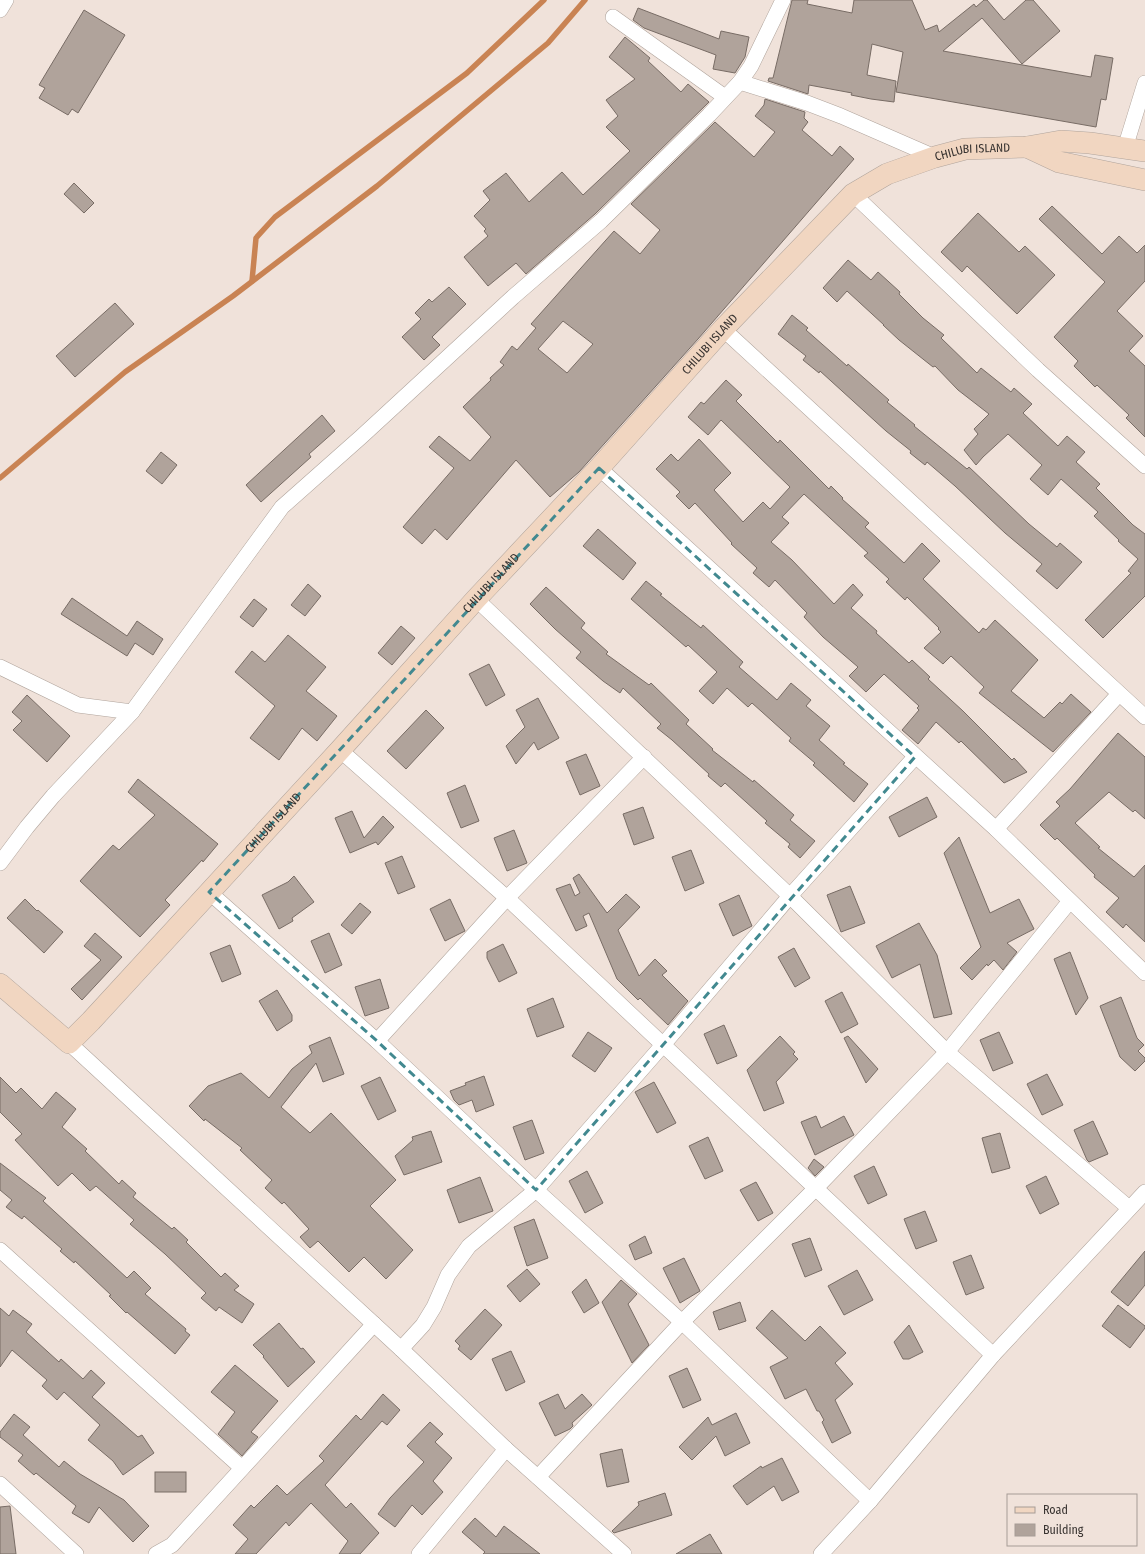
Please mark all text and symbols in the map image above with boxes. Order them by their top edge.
street label: CHILUBI ISLAND [933,141,1010,164]
street label: CHILUBI ISLAND [679,311,741,377]
street label: CHILUBI ISLAND [460,550,522,616]
street label: CHILUBI ISLAND [242,790,304,856]
legend [1007,1494,1137,1546]
text: Road [1043,1503,1068,1517]
text: Building [1043,1523,1084,1537]

